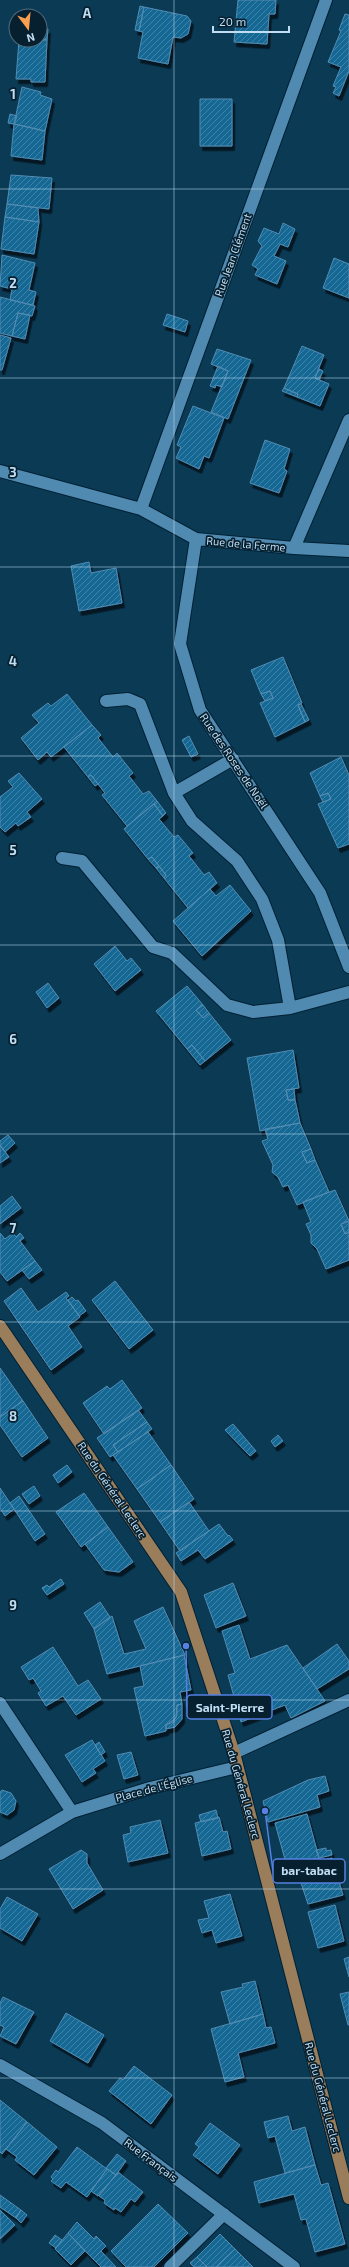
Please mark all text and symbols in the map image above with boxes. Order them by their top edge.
text: A [83,5,92,21]
north arrow [8,8,48,48]
scale bar [213,8,289,34]
text: 20 m [219,14,246,28]
text: N [25,31,37,45]
text: 1 [10,86,16,102]
street label: Rue Jean Clément [211,212,254,298]
text: 2 [9,275,17,291]
text: 3 [9,464,17,480]
street label: Rue de la Ferme [206,534,286,553]
text: 4 [9,653,17,669]
street label: Rue des Roses de Noël [198,711,272,811]
text: 5 [9,842,17,858]
text: 6 [9,1031,17,1047]
text: 7 [10,1220,17,1236]
text: 8 [9,1408,17,1424]
street label: Rue du Général Leclerc [75,1439,149,1540]
text: 9 [9,1597,17,1613]
callout: Saint-Pierre [187,1695,272,1719]
text: Saint-Pierre [196,1700,265,1714]
street label: Rue du Général Leclerc [220,1728,263,1840]
street label: Place de l'Église [114,1771,194,1804]
callout: bar-tabac [273,1859,345,1883]
text: bar-tabac [281,1863,337,1877]
street label: Rue du Général Leclerc [303,2041,344,2153]
street label: Rue Français [121,2135,181,2185]

